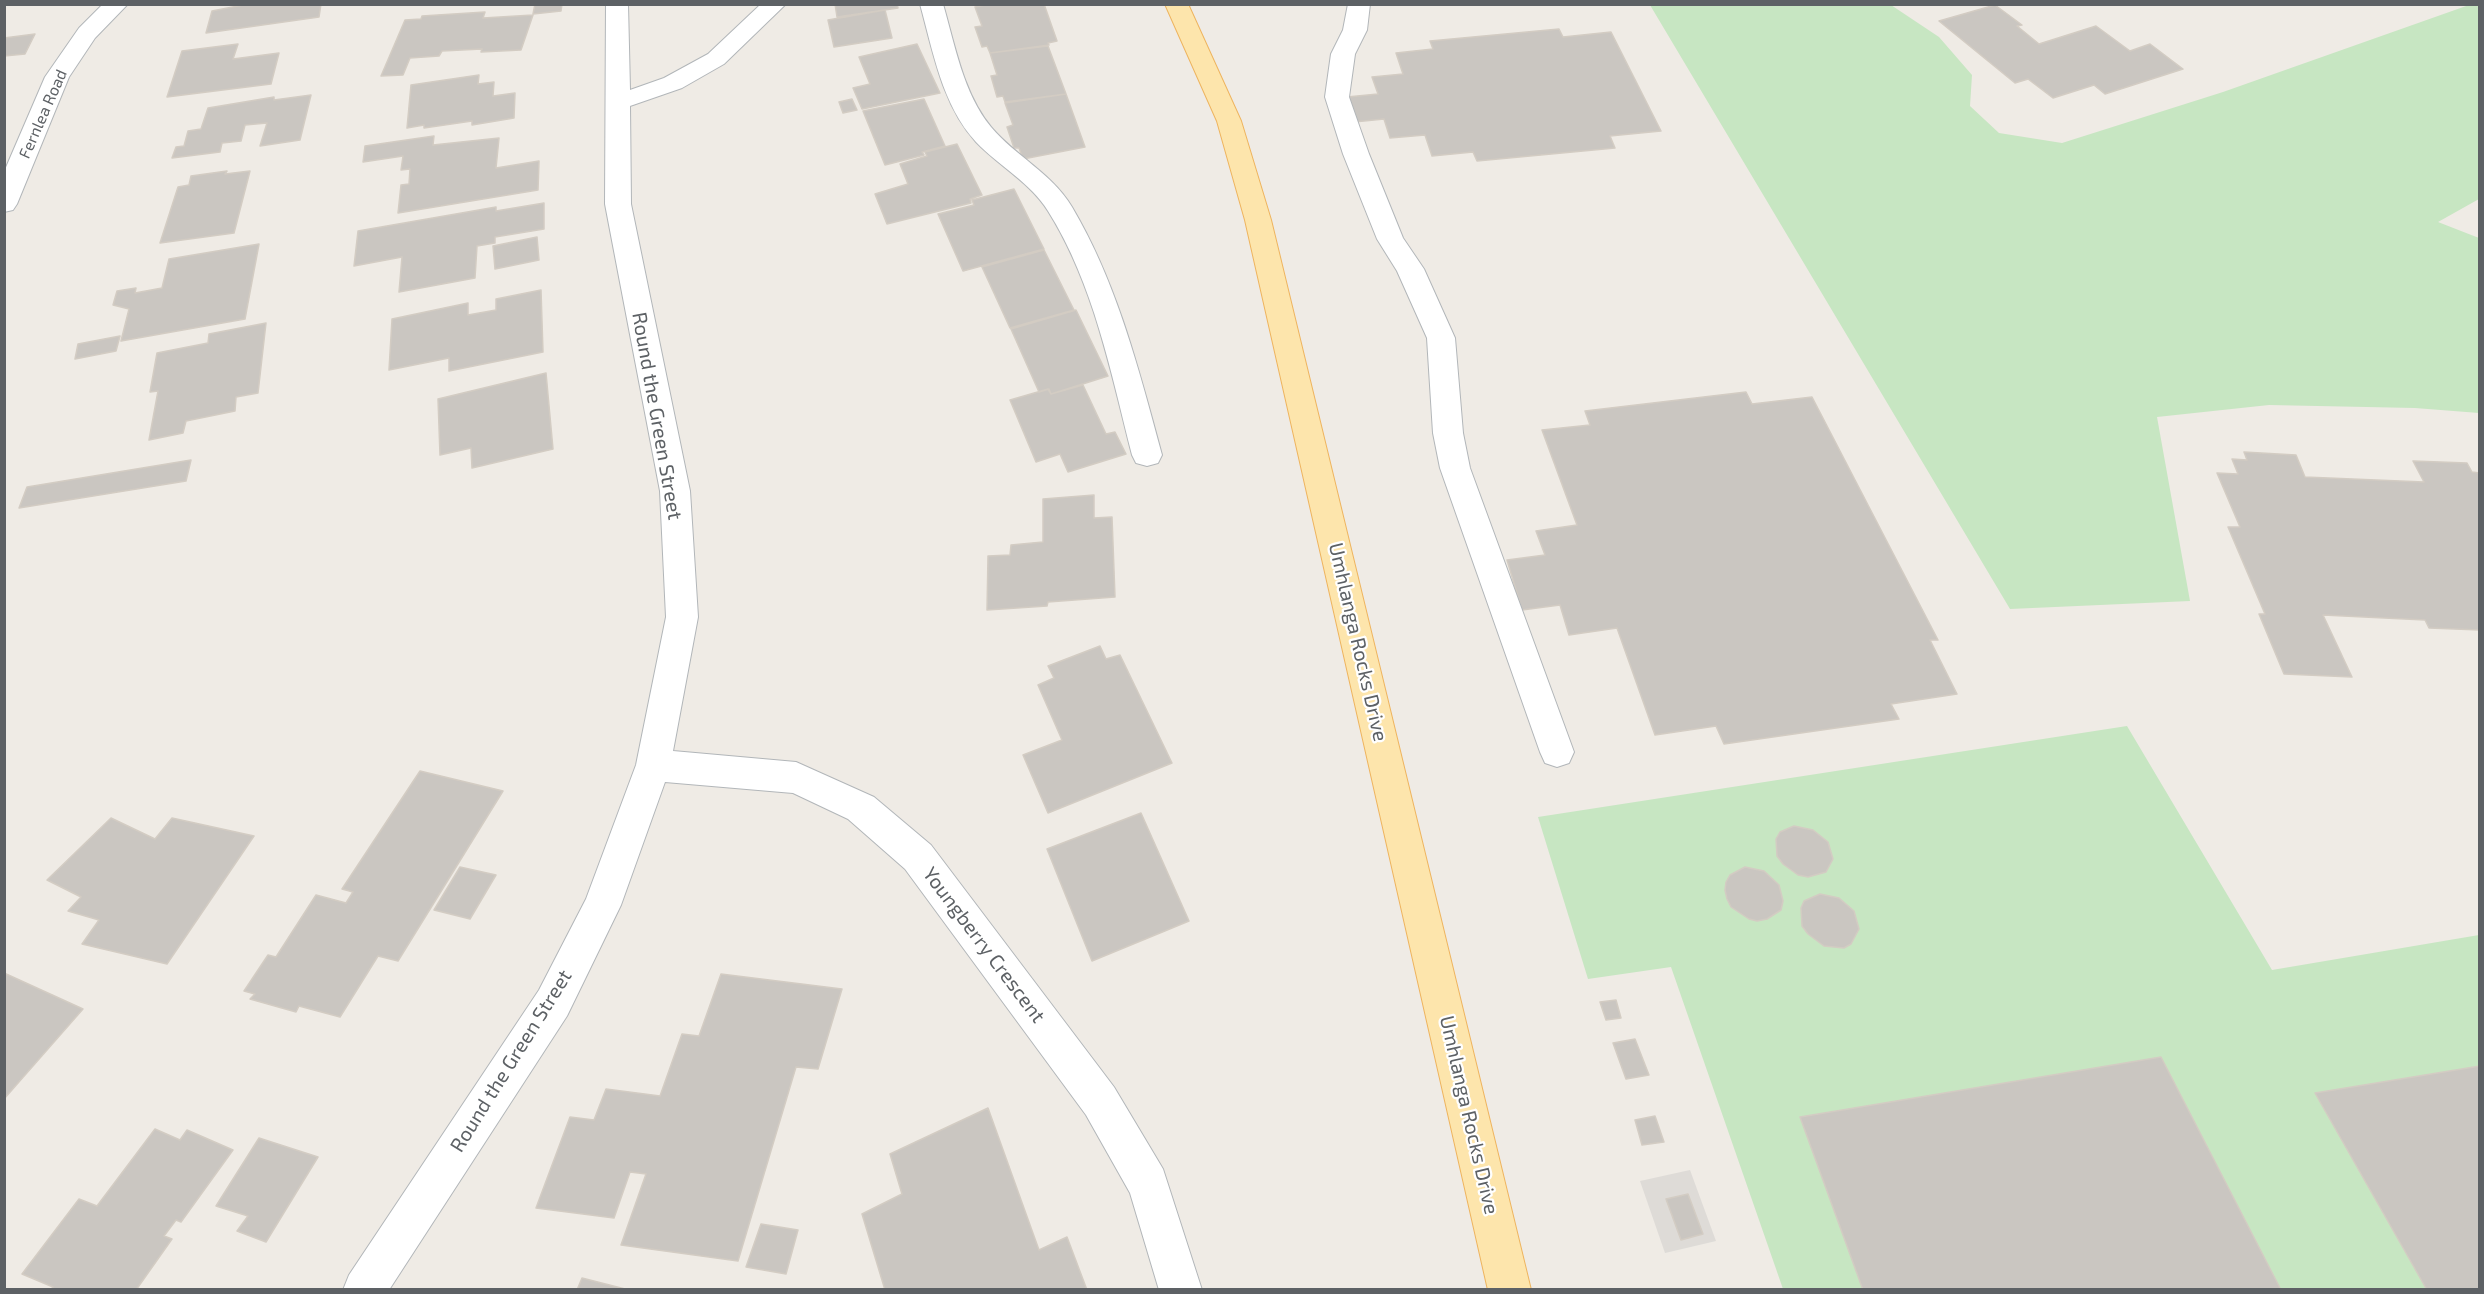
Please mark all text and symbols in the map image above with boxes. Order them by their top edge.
street label: Fernlea Road [15,67,71,161]
street label: Round the Green Street [627,310,687,522]
street label: Umhlanga Rocks Drive [1323,540,1393,744]
street label: Youngberry Crescent [918,863,1050,1027]
street label: Round the Green Street [445,965,577,1157]
street label: Umhlanga Rocks Drive [1434,1013,1504,1217]

